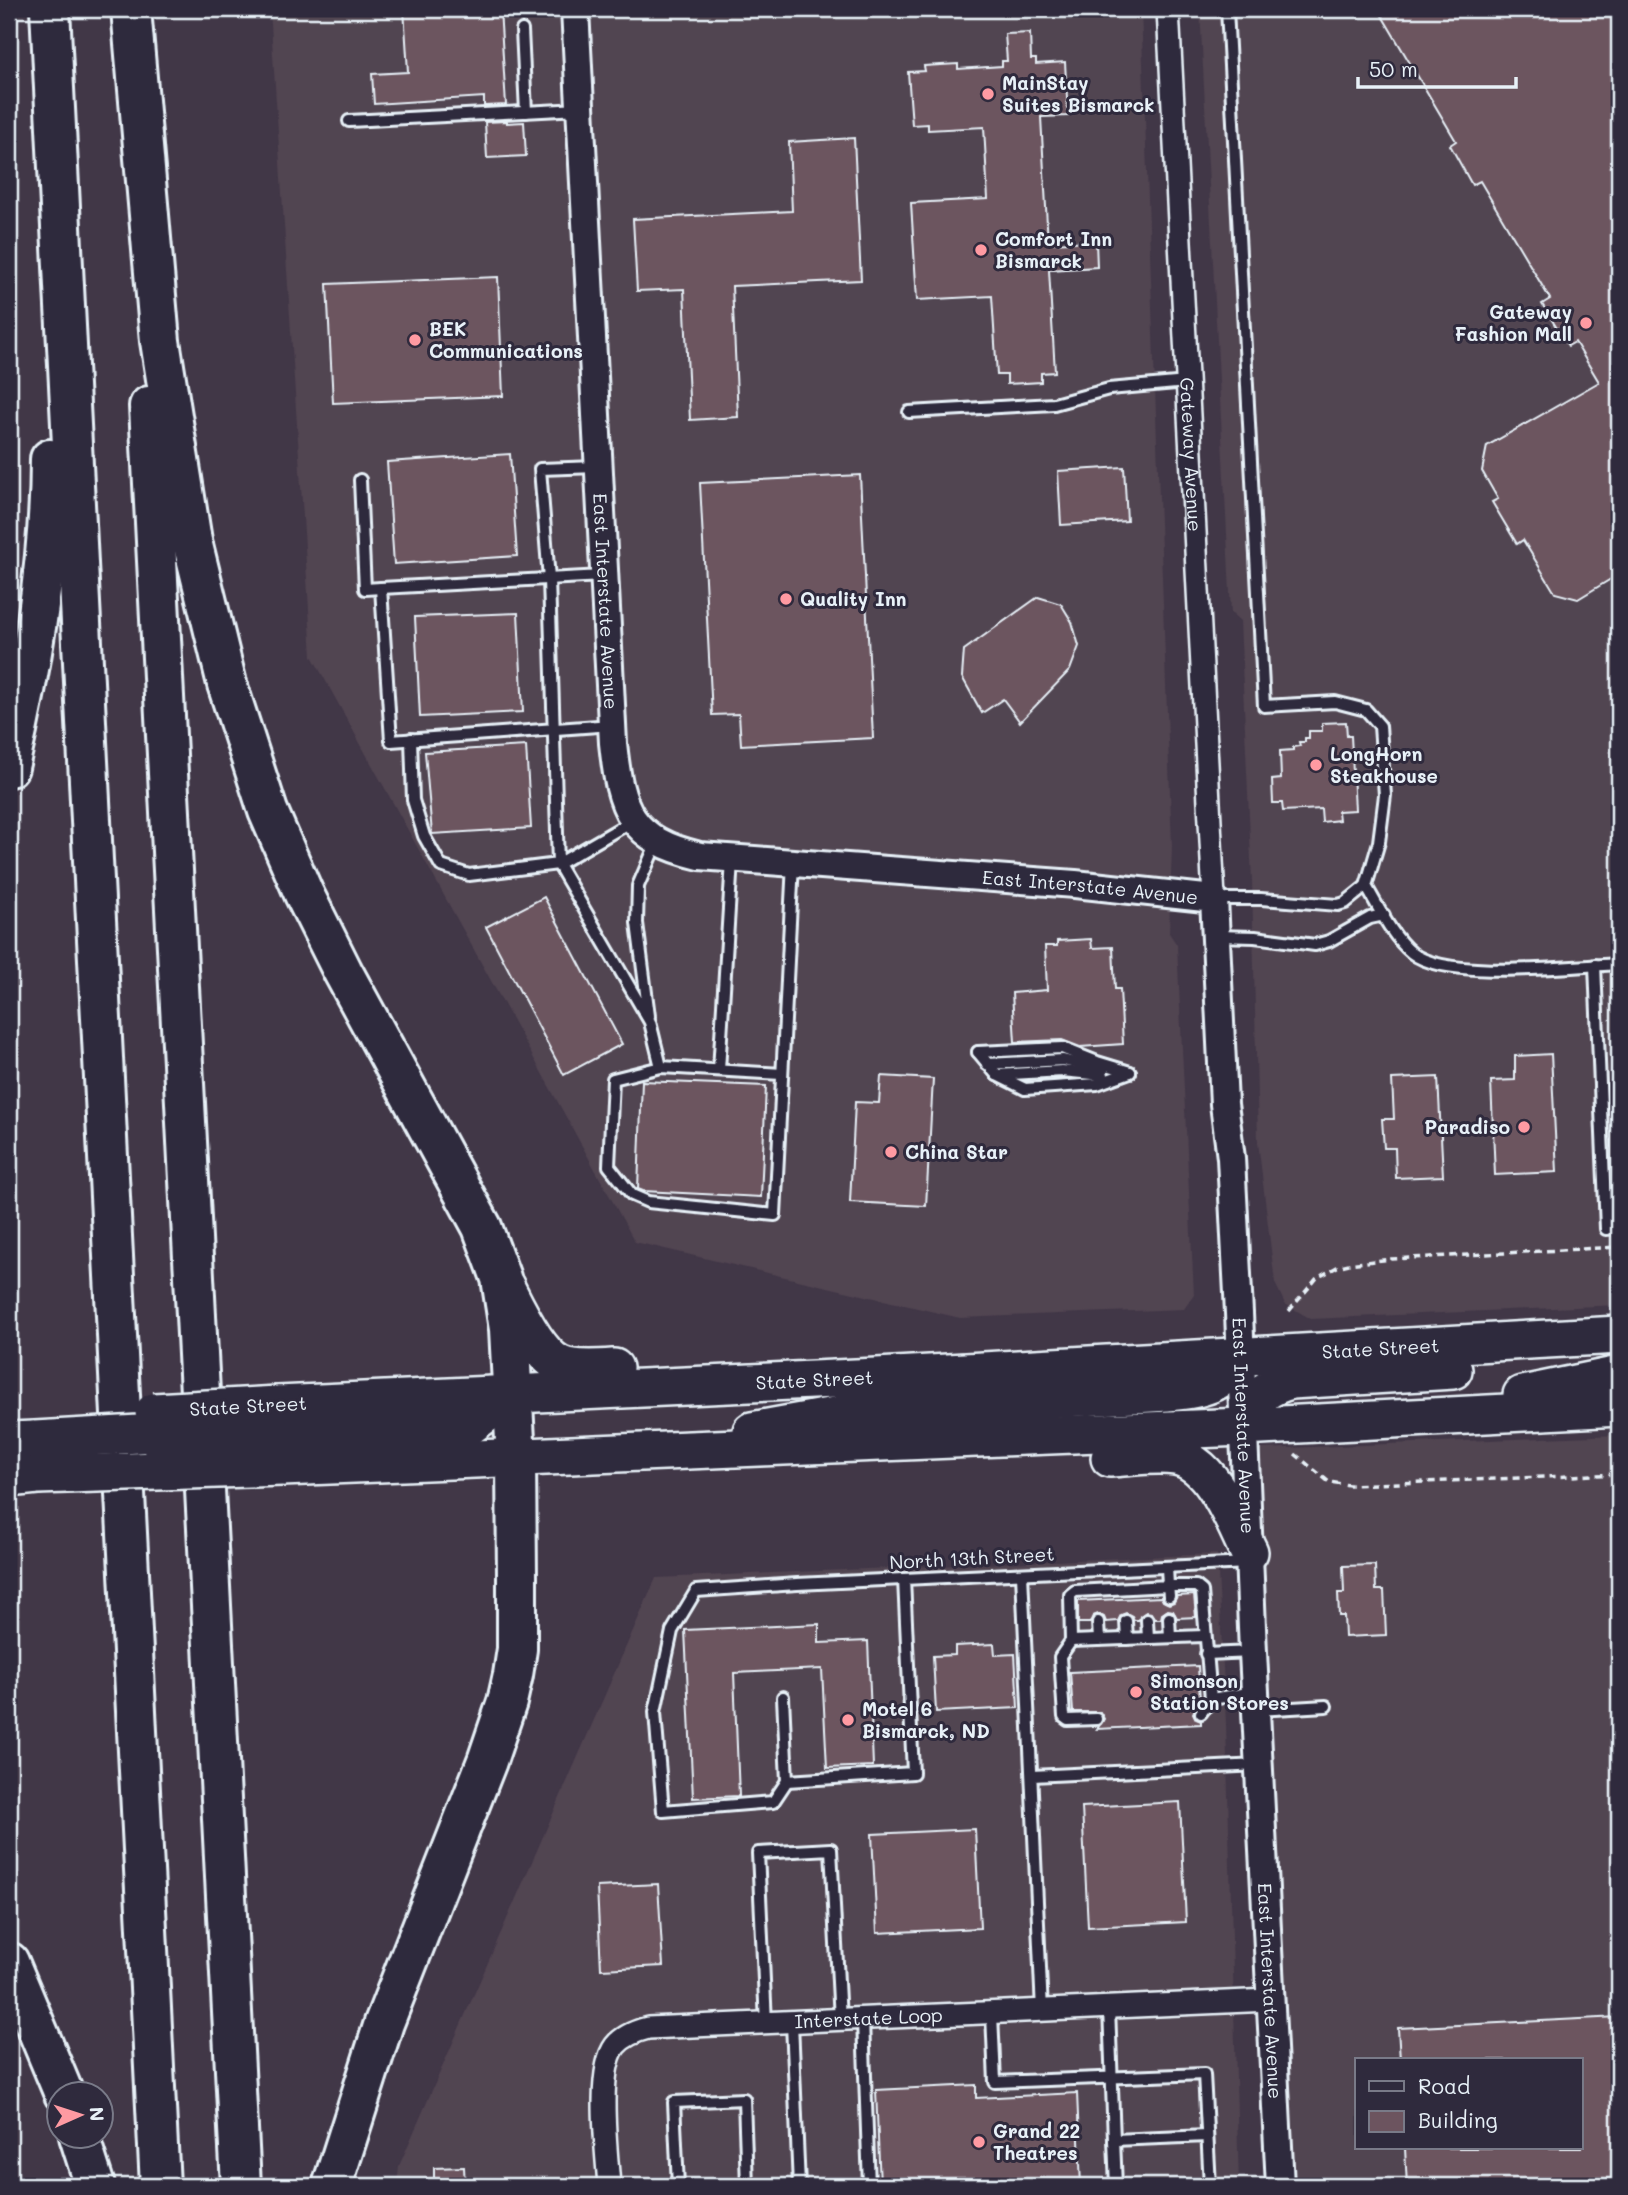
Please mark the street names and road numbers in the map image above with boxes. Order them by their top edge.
street label: Gateway Avenue [1175,377,1208,532]
street label: East Interstate Avenue [588,492,624,710]
street label: East Interstate Avenue [981,864,1199,909]
street label: East Interstate Avenue [1227,1317,1261,1534]
street label: State Street [1321,1332,1440,1364]
street label: State Street [755,1364,874,1395]
street label: State Street [189,1390,307,1421]
street label: North 13th Street [889,1541,1055,1574]
street label: East Interstate Avenue [1253,1882,1289,2100]
street label: Interstate Loop [794,2002,943,2033]

